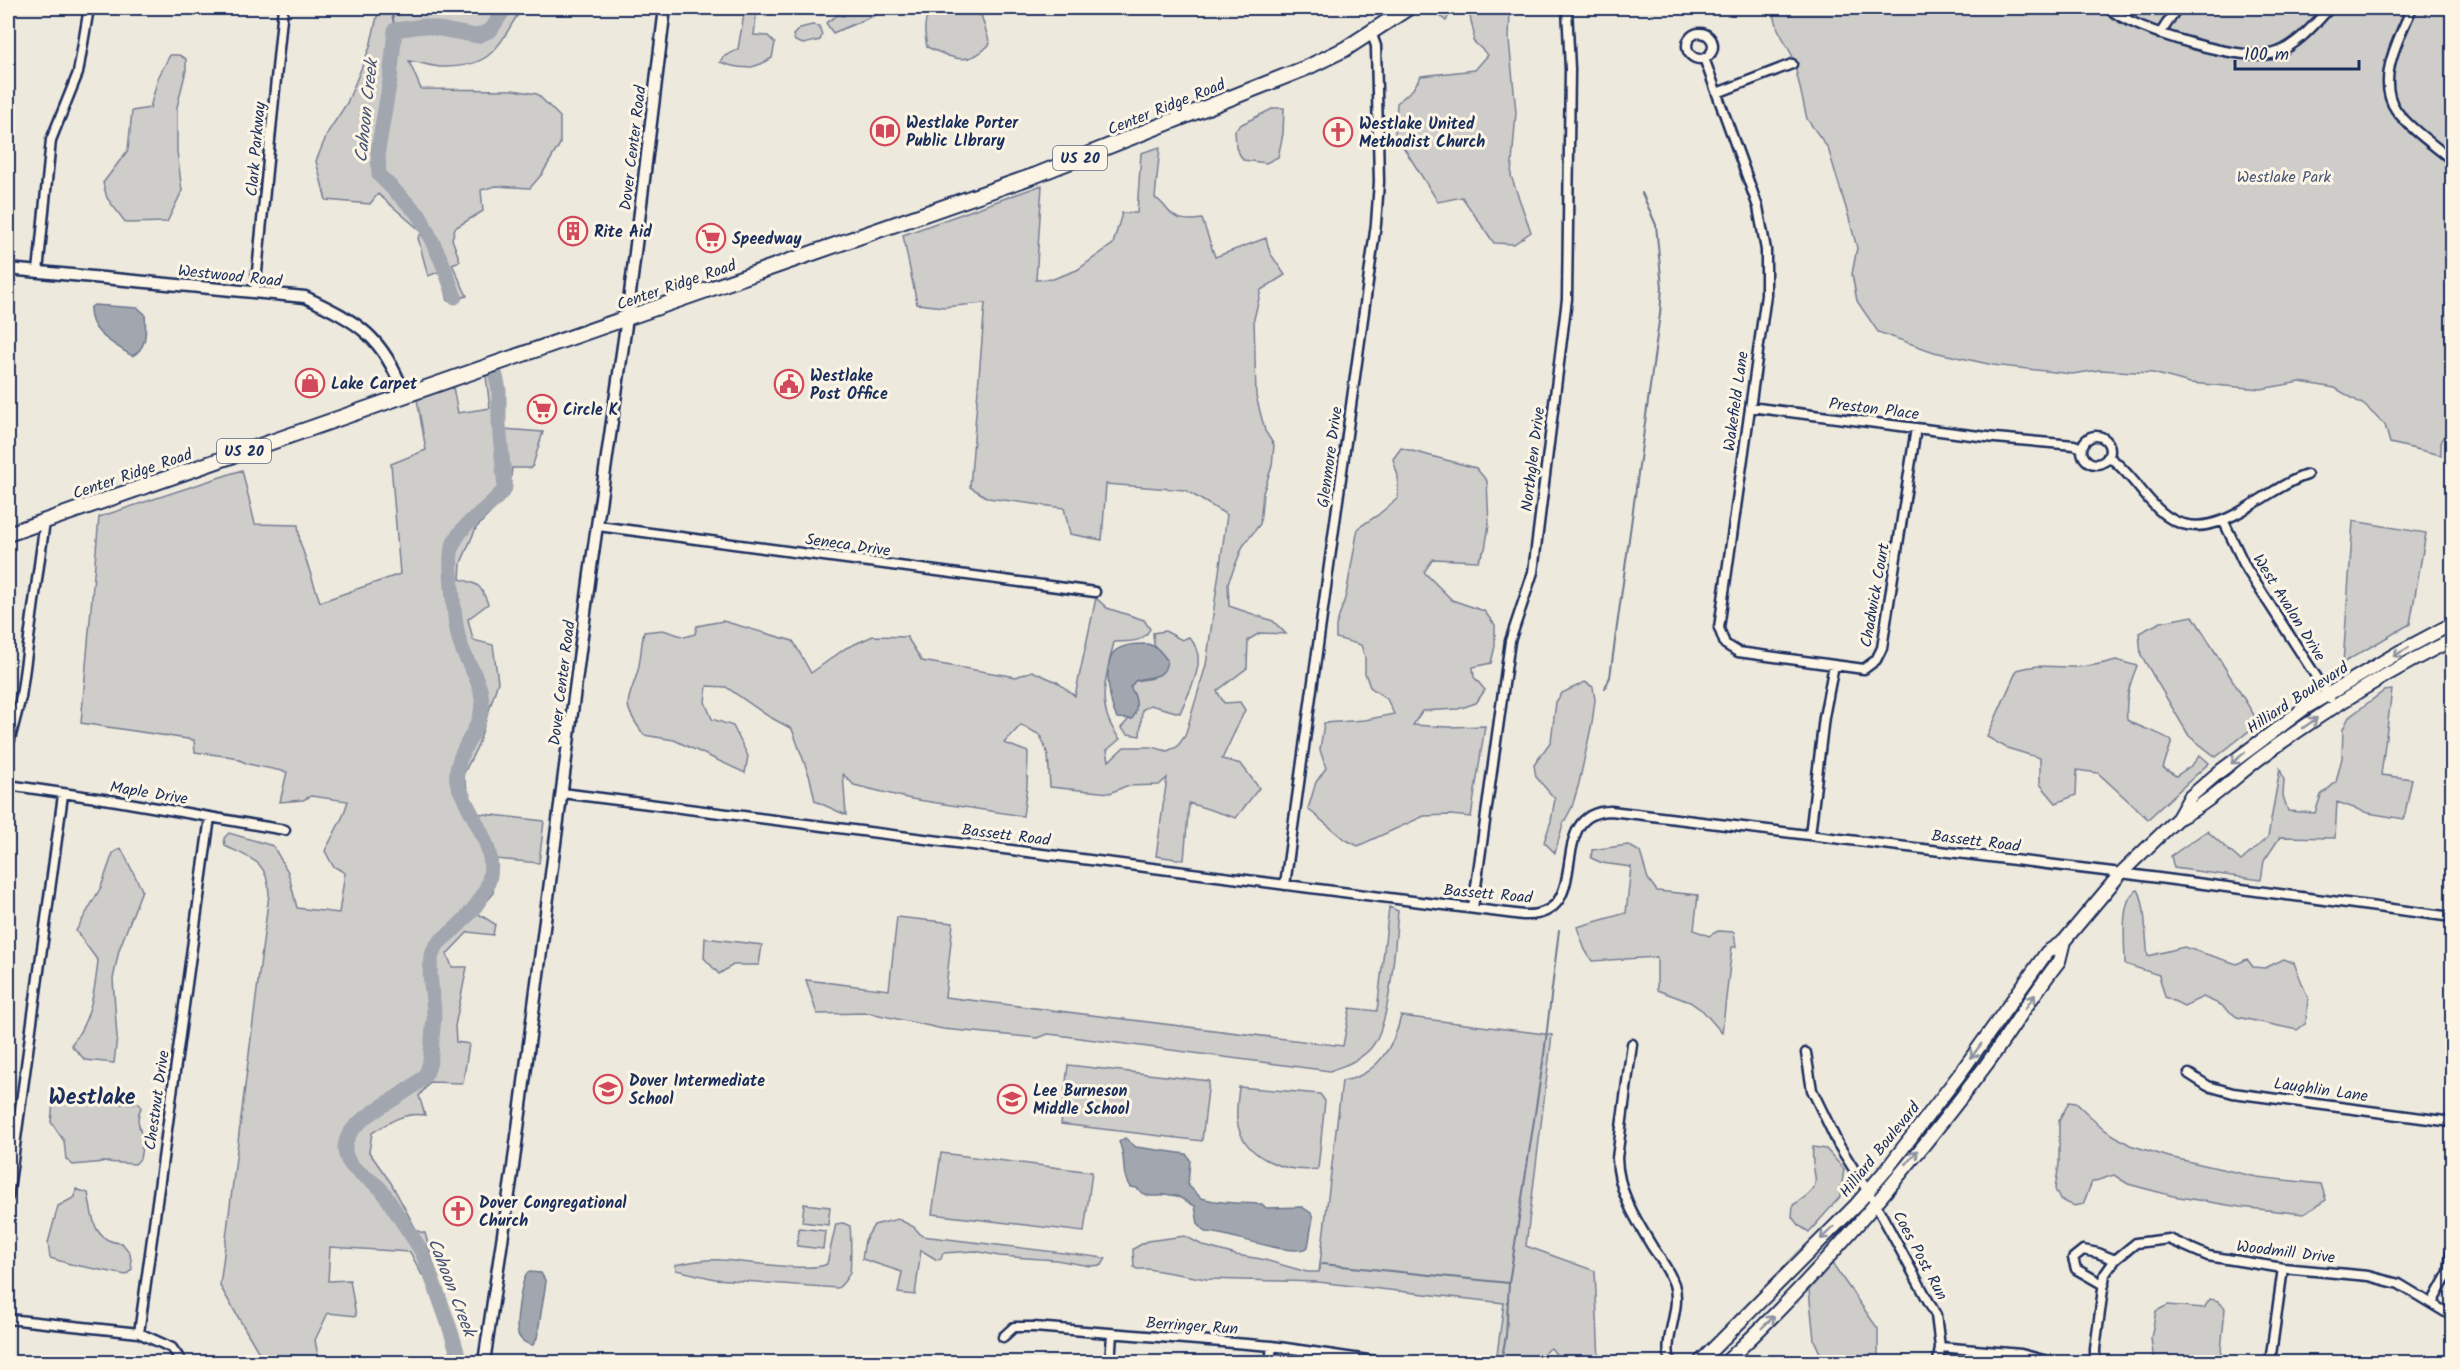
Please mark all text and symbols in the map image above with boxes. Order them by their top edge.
scale bar [2235,33,2360,71]
text: 100 m [2244,41,2289,70]
water label: Cahoon Creek [348,56,388,164]
street label: Center Ridge Road [1104,72,1230,142]
street label: Dover Center Road [613,83,654,212]
street label: Clark Parkway [240,100,273,198]
place label: Westlake Porter Public LIbrary [906,111,1019,154]
place label: Westlake United Methodist Church [1359,112,1485,155]
library icon: Westlake Porter Public LIbrary [869,115,901,147]
church icon: Westlake United Methodist Church [1322,116,1354,148]
road number: US 20 [1053,146,1107,170]
park label: Westlake Park [2237,165,2332,190]
building icon: Rite Aid [557,215,589,247]
place label: Rite Aid [594,220,652,245]
supermarket icon: Speedway [695,222,727,254]
place label: Speedway [732,227,802,252]
street label: Center Ridge Road [613,253,741,318]
street label: Westwood Road [177,259,284,294]
street label: Wakefield Lane [1717,350,1756,453]
place label: Westlake Post Office [810,364,888,407]
shop icon: Lake Carpet [294,367,326,399]
public building icon: Westlake Post Office [773,368,805,400]
place label: Lake Carpet [331,372,418,397]
street label: Preston Place [1827,392,1920,427]
supermarket icon: Circle K [526,393,558,425]
place label: Circle K [563,398,619,423]
street label: Glenmore Drive [1311,405,1350,509]
street label: Northglen Drive [1515,405,1552,513]
road number: US 20 [217,439,271,463]
street label: Center Ridge Road [69,442,197,507]
street label: Seneca Drive [804,527,892,564]
street label: Chadwick Court [1854,540,1897,649]
street label: West Avalon Drive [2246,549,2332,666]
street label: Dover Center Road [542,618,583,747]
one-way arrow [2393,646,2410,658]
street label: Hilliard Boulevard [2242,655,2355,741]
one-way arrow [2301,716,2317,729]
one-way arrow [2230,751,2246,764]
street label: Maple Drive [108,775,190,812]
street label: Bassett Road [960,818,1053,853]
street label: Bassett Road [1930,824,2023,859]
street label: Bassett Road [1442,878,1534,911]
one-way arrow [2024,994,2036,1011]
one-way arrow [1969,1043,1982,1059]
street label: Chestnut Drive [138,1049,177,1152]
place label: Dover Intermediate School [629,1069,765,1112]
street label: Laughlin Lane [2272,1072,2369,1109]
school or university icon: Dover Intermediate School [592,1073,624,1105]
place label: Lee Burneson Middle School [1033,1079,1130,1122]
district label: Westlake [49,1081,136,1116]
school or university icon: Lee Burneson Middle School [996,1083,1028,1115]
street label: Hilliard Boulevard [1834,1096,1927,1203]
one-way arrow [1906,1149,1919,1165]
place label: Dover Congregational Church [479,1191,627,1234]
church icon: Dover Congregational Church [442,1195,474,1227]
street label: Coes Post Run [1886,1206,1954,1305]
one-way arrow [1819,1225,1834,1240]
water label: Cahoon Creek [419,1234,484,1343]
street label: Woodmill Drive [2235,1234,2337,1271]
street label: Berringer Run [1145,1311,1239,1342]
one-way arrow [1760,1315,1775,1329]

